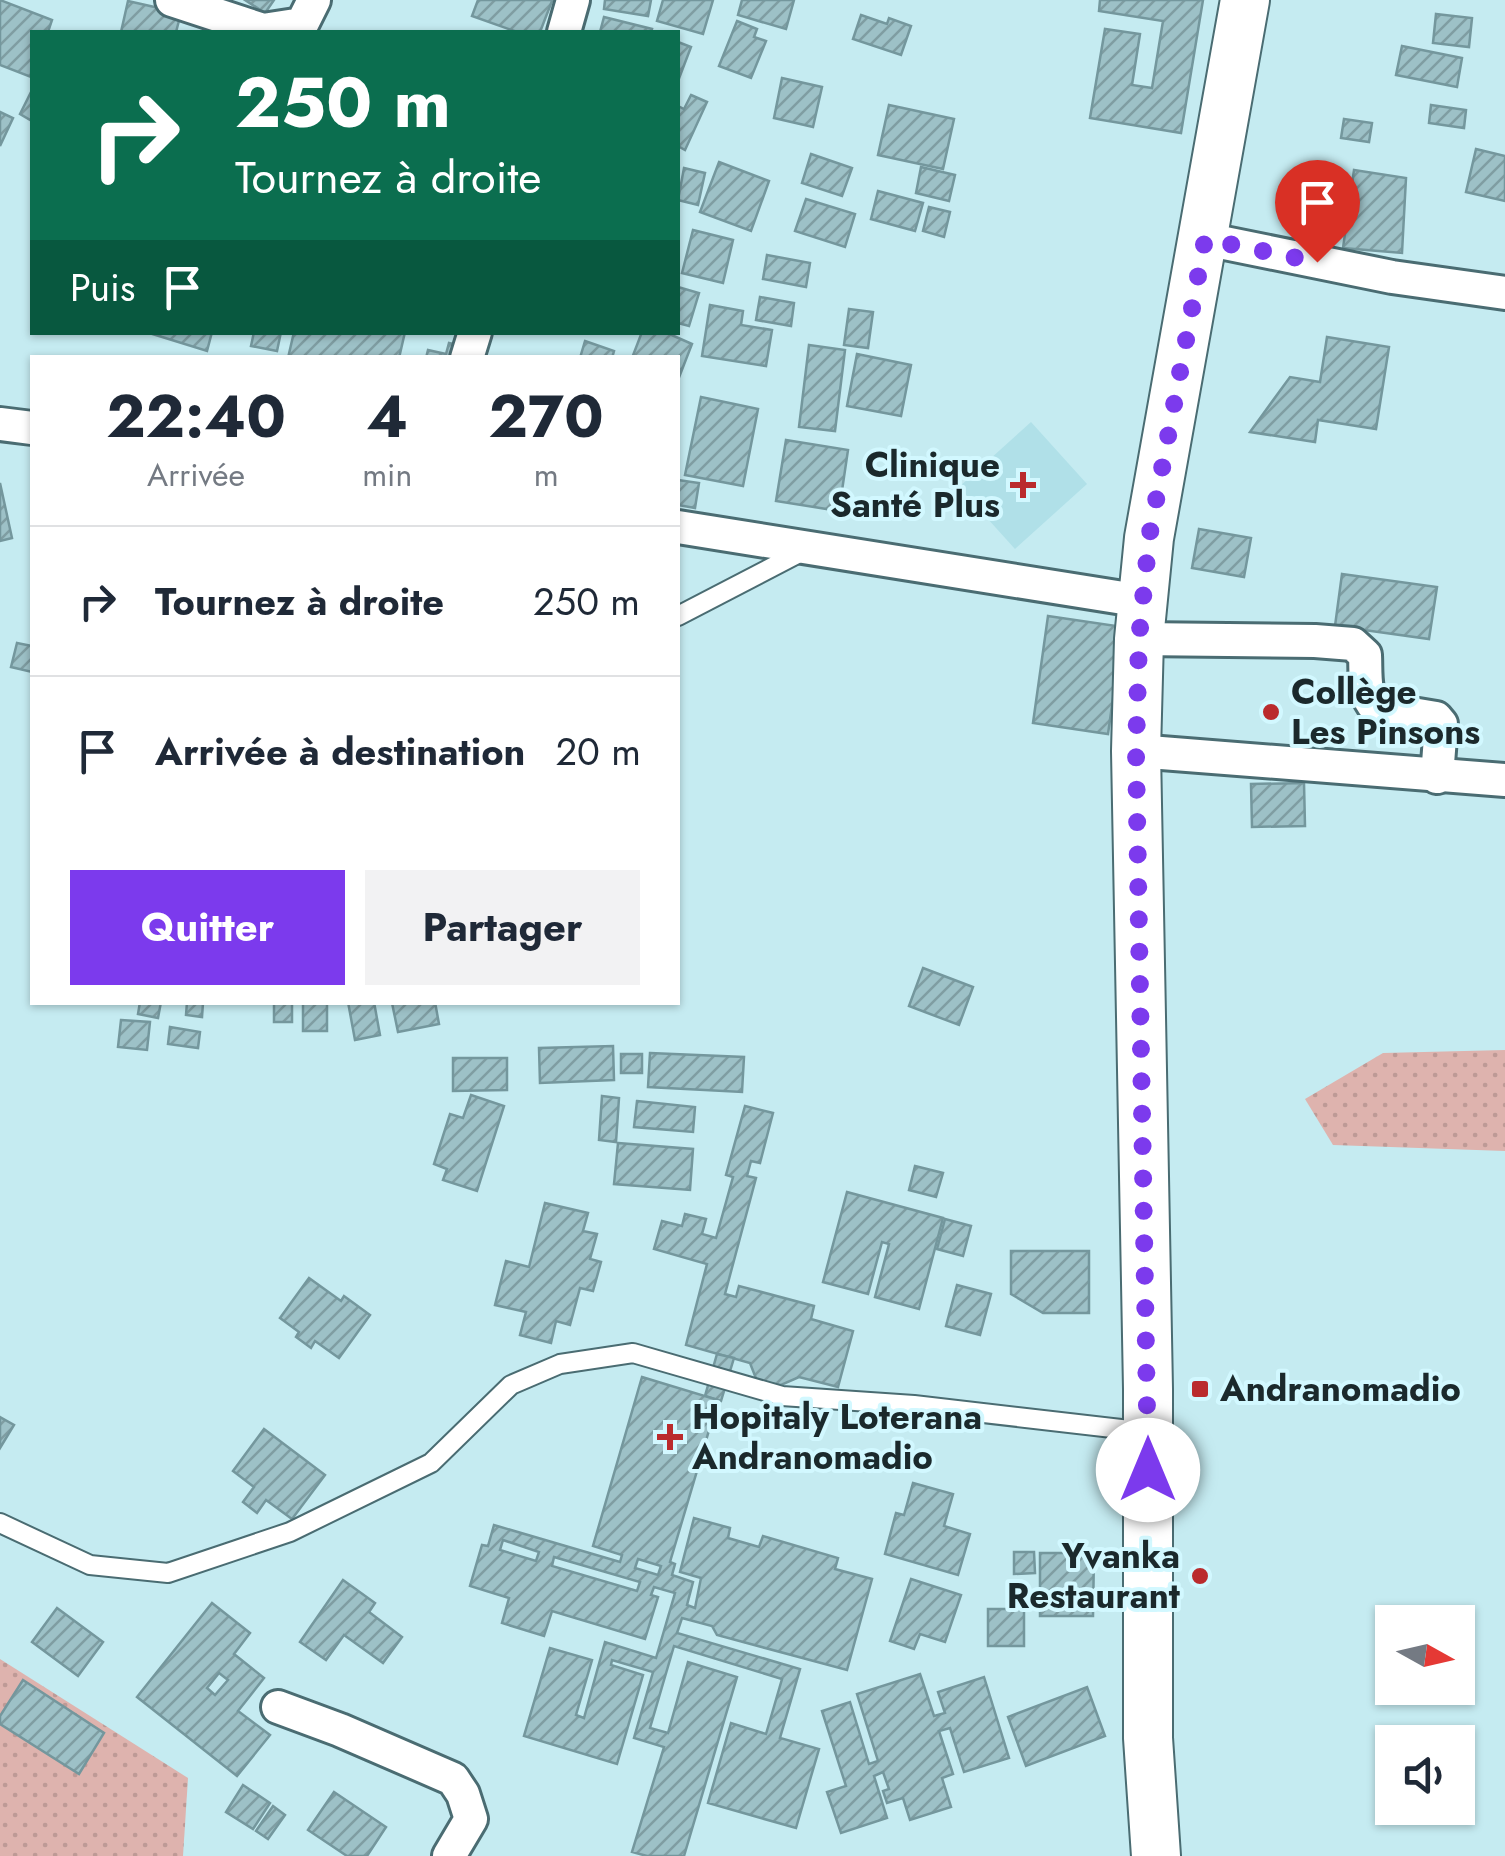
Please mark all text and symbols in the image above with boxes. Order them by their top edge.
text: 250 m [235,52,451,153]
icon: right [70,70,200,200]
text: Tournez à droite [235,145,541,210]
pin [1275,160,1360,263]
icon: arrive [1290,175,1345,230]
text: Puis [70,260,135,315]
icon: arrive [155,260,210,315]
text: 22:40 [106,373,286,460]
text: 4 [366,373,408,460]
text: 270 [488,373,604,460]
place label: Clinique Santé Plus [830,440,1000,530]
text: Arrivée [147,452,245,498]
text: min [362,452,412,498]
text: m [534,452,559,498]
marker: Clinique Santé Plus [1010,472,1036,498]
icon: right [70,574,125,629]
text: Tournez à droite [155,574,444,629]
text: 250 m [533,574,640,629]
place label: Collège Les Pinsons [1291,667,1480,757]
marker: Collège Les Pinsons [1260,701,1282,723]
icon: arrive [70,724,125,779]
text: Arrivée à destination [155,724,525,779]
text: 20 m [555,724,641,779]
button: Quitter [70,870,345,985]
button: Partager [365,870,640,985]
place label: Andranomadio [1219,1364,1461,1414]
marker: Andranomadio [1189,1378,1211,1400]
place label: Hopitaly Loterana Andranomadio [691,1392,982,1482]
position arrow [1096,1418,1200,1522]
marker: Hopitaly Loterana Andranomadio [657,1424,683,1450]
place label: Yvanka Restaurant [1007,1531,1180,1621]
marker: Yvanka Restaurant [1189,1565,1211,1587]
north arrow [1375,1605,1475,1705]
map controls [1375,1605,1475,1825]
button: sound [1375,1725,1475,1825]

